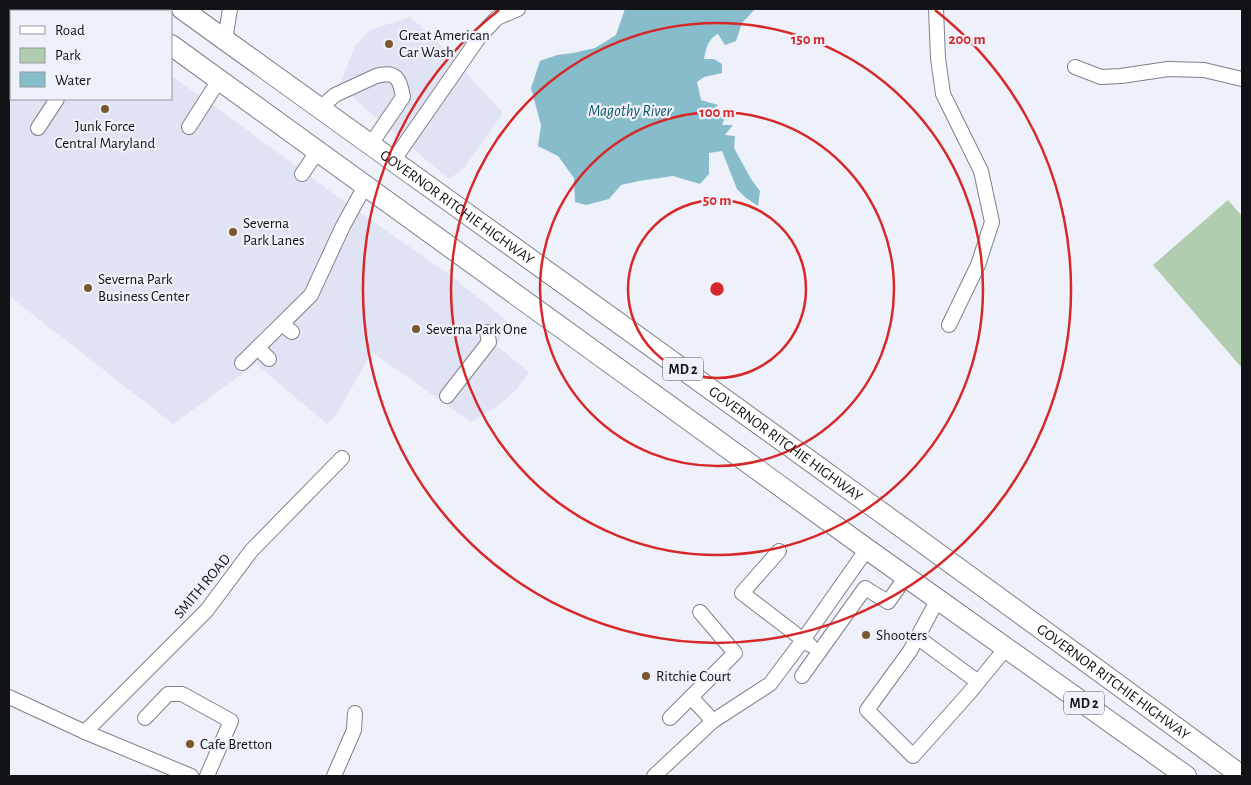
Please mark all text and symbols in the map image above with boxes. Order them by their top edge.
legend [10,10,172,100]
text: Road [55,23,85,38]
place label: Great American Car Wash [399,28,490,60]
text: 150 m [791,32,825,47]
text: 200 m [948,32,986,47]
marker: Great American Car Wash [383,38,395,50]
text: Park [55,48,81,63]
text: Water [55,73,91,88]
marker: Junk Force Central Maryland [99,103,111,115]
water label: Magothy River [588,103,672,119]
text: 100 m [699,105,735,120]
place label: Junk Force Central Maryland [55,119,156,151]
street label: GOVERNOR RITCHIE HIGHWAY [377,147,537,268]
text: 50 m [703,193,731,208]
place label: Severna Park Lanes [243,216,305,248]
marker: Severna Park Lanes [227,226,239,238]
place label: Severna Park Business Center [98,272,190,304]
centre of rings [708,280,726,298]
marker: Severna Park Business Center [82,282,94,294]
place label: Severna Park One [426,322,527,337]
marker: Severna Park One [410,323,422,335]
road number: MD 2 [663,358,703,380]
street label: GOVERNOR RITCHIE HIGHWAY [706,384,865,504]
street label: SMITH ROAD [171,551,234,621]
street label: GOVERNOR RITCHIE HIGHWAY [1034,621,1193,743]
place label: Shooters [876,628,927,643]
marker: Shooters [860,629,872,641]
place label: Ritchie Court [656,669,731,684]
marker: Ritchie Court [640,670,652,682]
road number: MD 2 [1064,691,1104,714]
place label: Cafe Bretton [200,737,272,752]
marker: Cafe Bretton [184,738,196,750]

